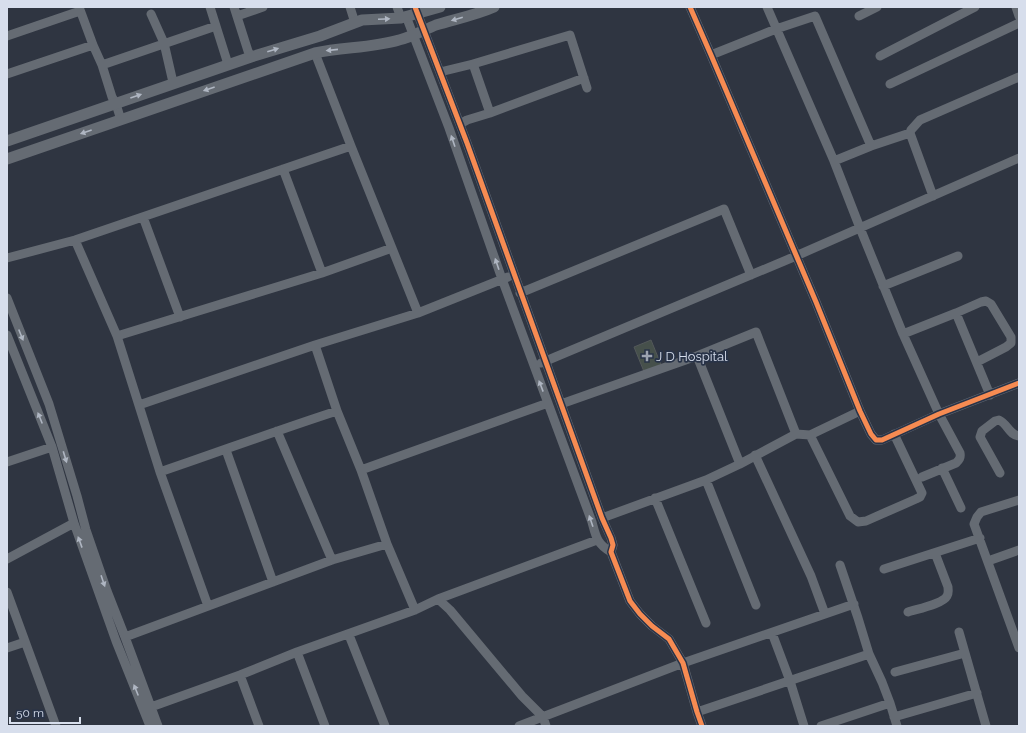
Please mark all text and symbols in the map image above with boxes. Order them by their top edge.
one-way arrow [378,15,390,22]
one-way arrow [451,16,463,22]
one-way arrow [326,46,338,53]
one-way arrow [267,47,279,53]
one-way arrow [202,87,214,93]
one-way arrow [131,93,143,99]
one-way arrow [79,129,91,135]
one-way arrow [450,135,456,147]
one-way arrow [493,257,499,269]
one-way arrow [19,329,25,341]
place label: J D Hospital [656,349,728,364]
marker: J D Hospital [641,350,653,362]
one-way arrow [538,379,544,391]
one-way arrow [37,412,43,424]
one-way arrow [62,451,68,463]
one-way arrow [588,514,594,526]
one-way arrow [77,535,83,547]
one-way arrow [101,575,107,587]
one-way arrow [133,683,139,695]
scale bar [10,699,80,725]
text: 50 m [16,706,44,720]

